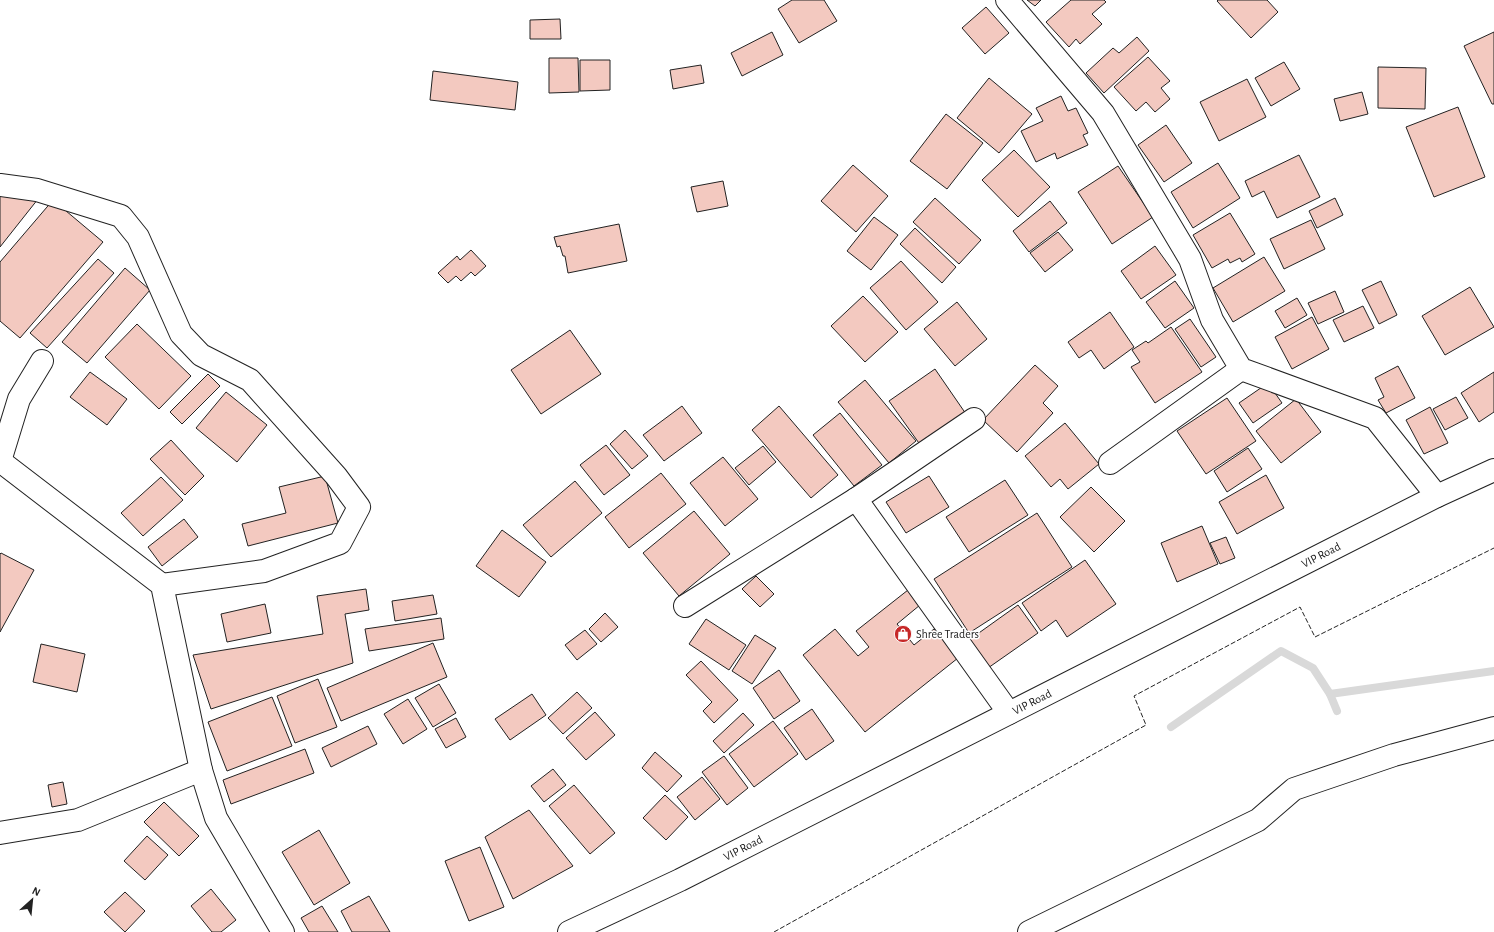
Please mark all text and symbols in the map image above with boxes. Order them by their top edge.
street label: VIP Road [1300,540,1342,570]
shop icon: Shree Traders [893,624,913,644]
place label: Shree Traders [916,628,979,640]
street label: VIP Road [1011,687,1053,717]
street label: VIP Road [722,833,764,863]
north arrow [12,880,52,920]
text: N [30,885,42,898]

